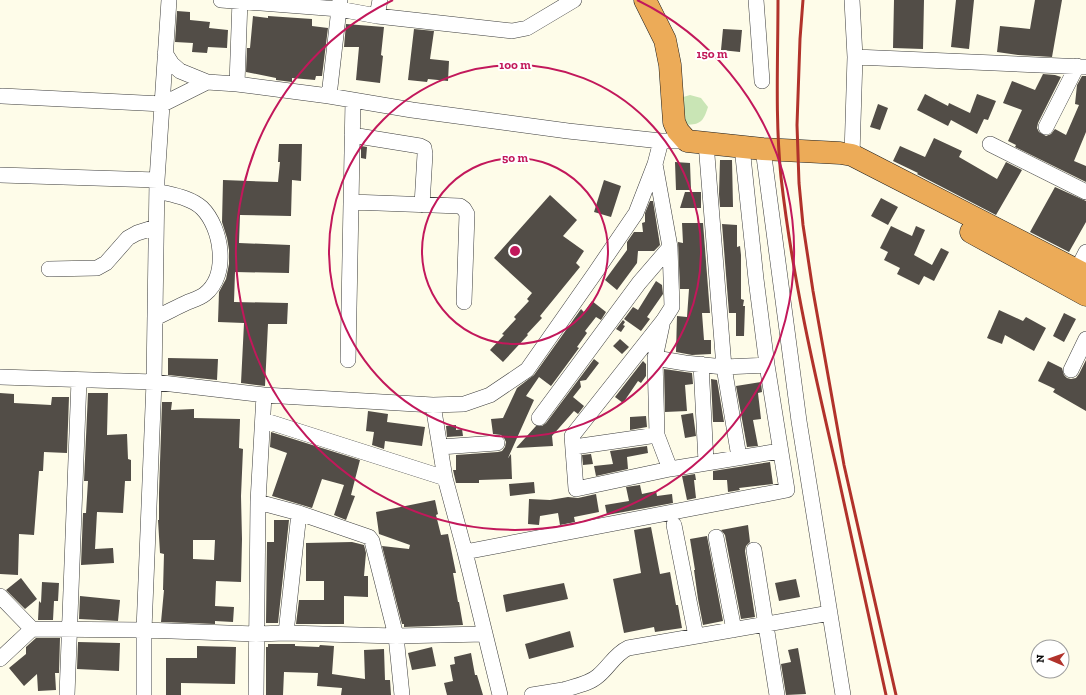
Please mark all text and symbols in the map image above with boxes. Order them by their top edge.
text: 150 m [697,47,728,61]
text: 100 m [499,58,531,72]
text: 50 m [502,151,528,165]
centre of rings [508,244,522,258]
north arrow [1030,639,1070,679]
text: N [1034,654,1047,663]

